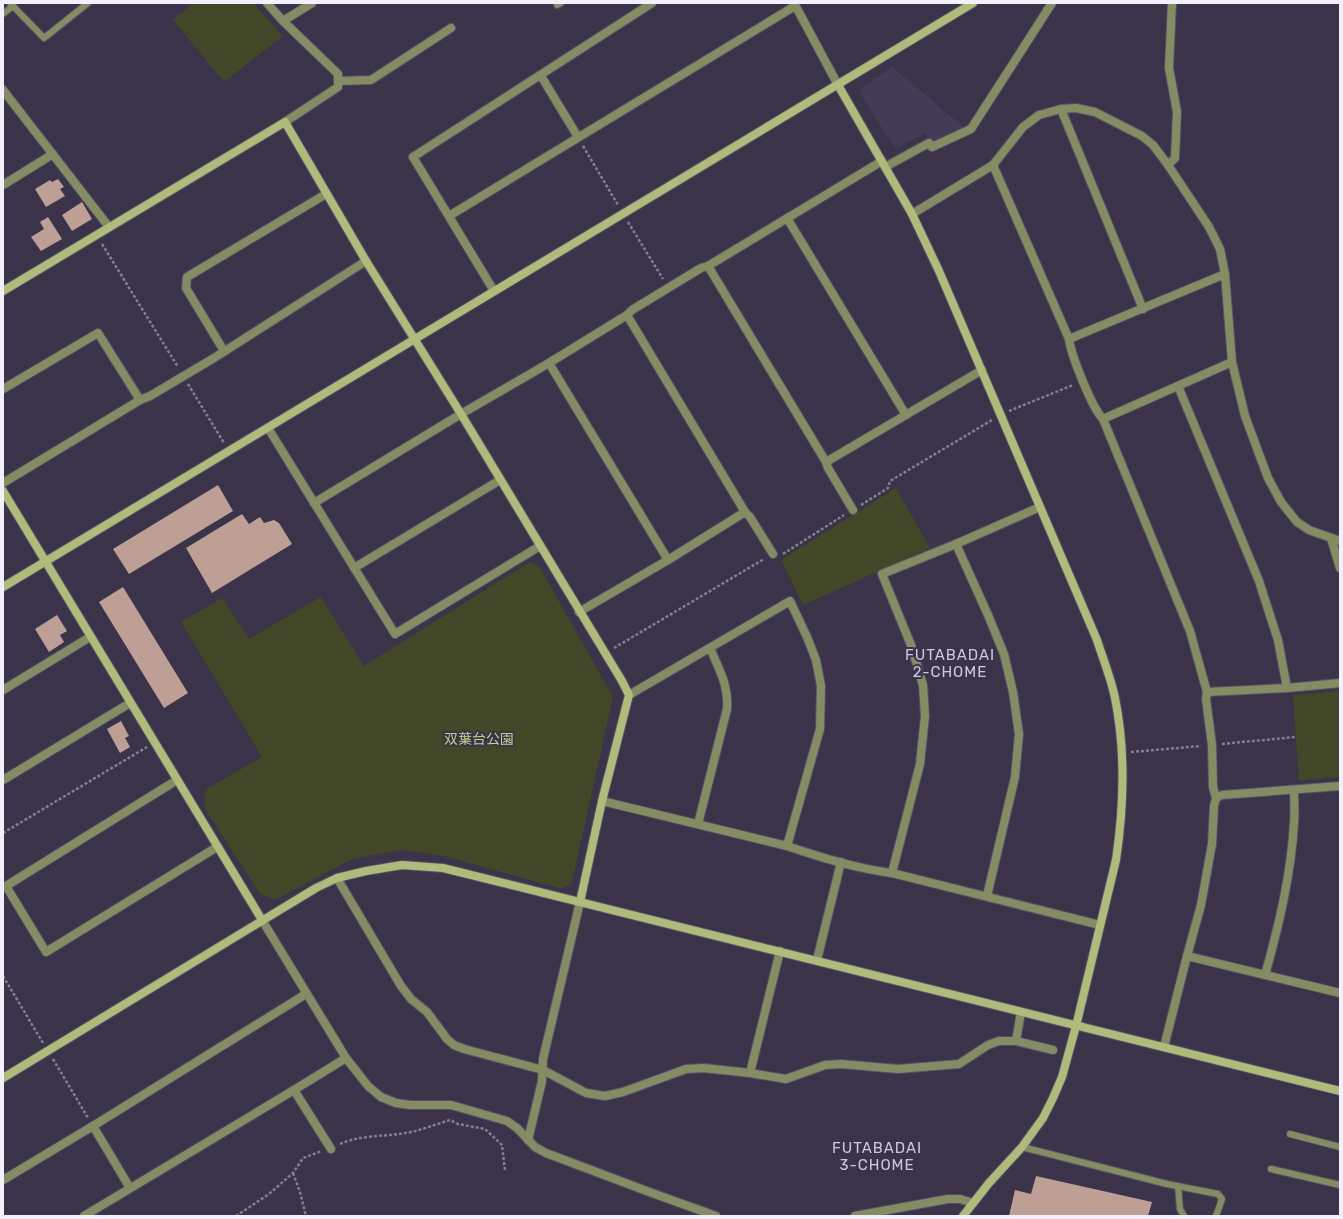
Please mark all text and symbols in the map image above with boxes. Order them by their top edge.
district label: FUTABADAI 2-CHOME [905,646,995,681]
park label: 双葉台公園 [444,731,514,748]
district label: FUTABADAI 3-CHOME [832,1139,922,1174]

